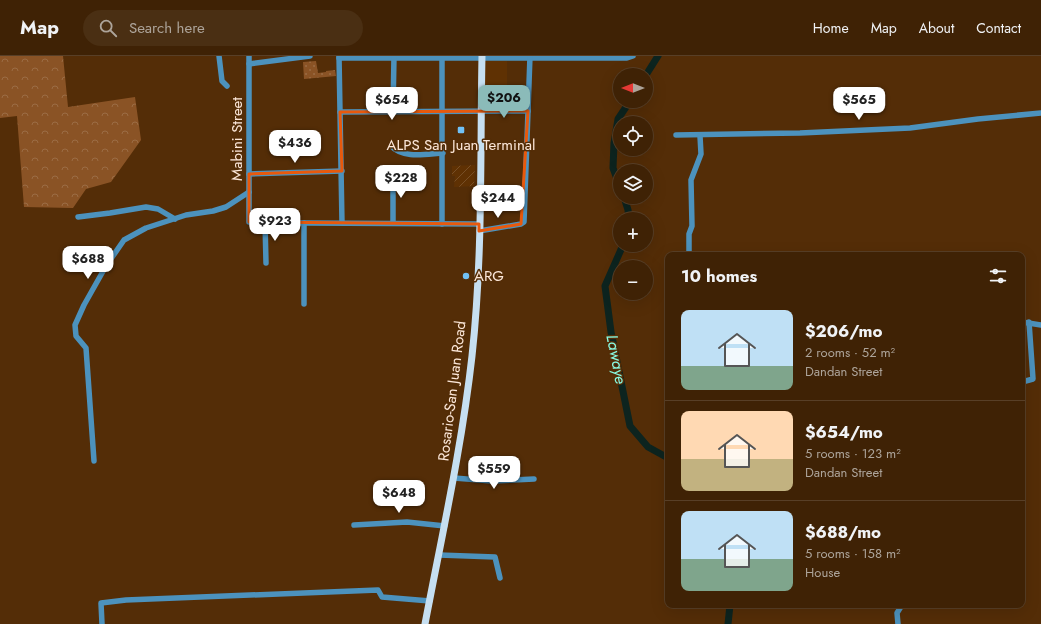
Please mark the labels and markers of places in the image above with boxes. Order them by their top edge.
pin: $206 [480,85,528,119]
pin: $654 [368,87,416,121]
pin: $565 [835,87,883,121]
marker: ALPS San Juan Terminal [456,125,466,135]
pin: $436 [271,130,319,164]
place label: ALPS San Juan Terminal [387,134,535,156]
pin: $228 [377,165,425,199]
pin: $244 [474,185,522,219]
pin: $923 [251,208,299,242]
pin: $688 [64,246,112,280]
place label: ARG [474,265,504,287]
marker: ARG [461,271,471,281]
pin: $559 [470,456,518,490]
pin: $648 [375,480,423,514]

